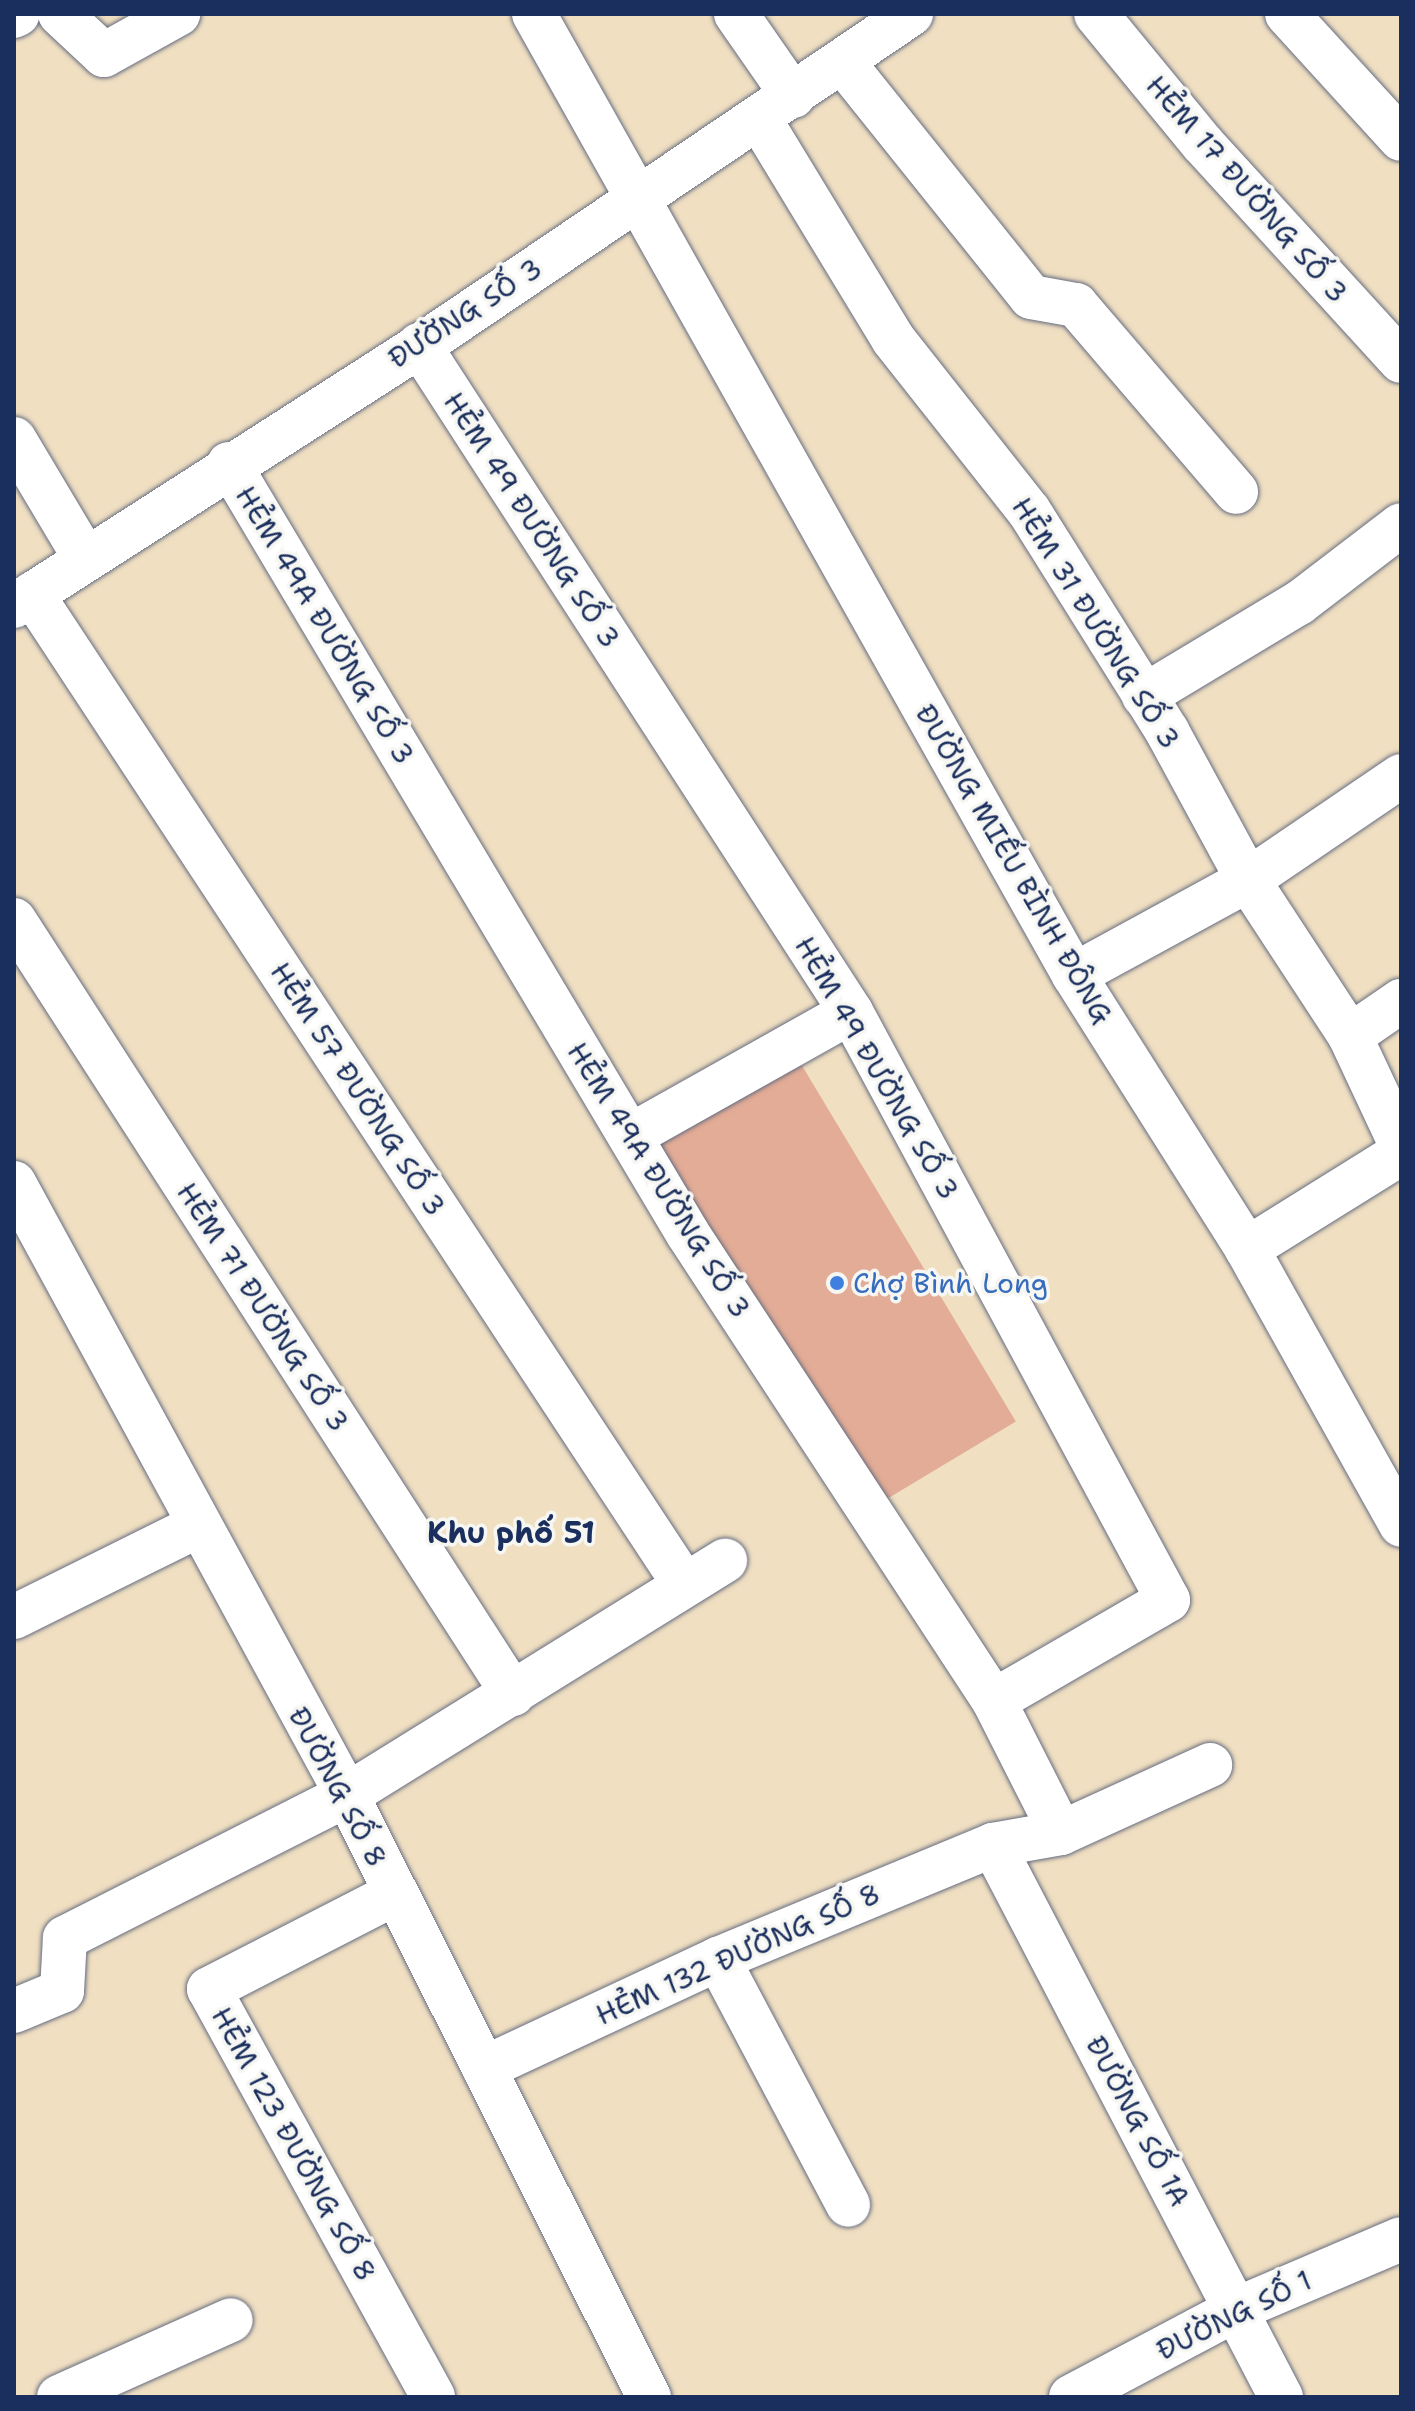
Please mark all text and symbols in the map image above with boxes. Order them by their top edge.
street label: HẺM 17 ĐƯỜNG SỐ 3 [1139,69,1355,309]
street label: ĐƯỜNG SỐ 3 [382,251,548,375]
street label: HẺM 49 ĐƯỜNG SỐ 3 [437,386,627,654]
street label: HẺM 49A ĐƯỜNG SỐ 3 [229,480,421,770]
street label: HẺM 31 ĐƯỜNG SỐ 3 [1005,491,1187,755]
street label: ĐƯỜNG MIẾU BÌNH ĐÔNG [909,698,1119,1030]
street label: HẺM 49 ĐƯỜNG SỐ 3 [788,931,966,1205]
street label: HẺM 57 ĐƯỜNG SỐ 3 [263,956,453,1222]
street label: HẺM 49A ĐƯỜNG SỐ 3 [560,1036,758,1324]
street label: HẺM 71 ĐƯỜNG SỐ 3 [170,1176,356,1438]
place label: Chợ Bình Long [853,1266,1048,1300]
marker: Chợ Bình Long [828,1274,846,1292]
district label: Khu phố 51 [427,1515,595,1551]
street label: ĐƯỜNG SỐ 8 [282,1701,394,1873]
street label: HẺM 132 ĐƯỜNG SỐ 8 [591,1876,885,2032]
street label: HẺM 123 ĐƯỜNG SỐ 8 [205,2001,383,2287]
street label: ĐƯỜNG SỐ 1A [1079,2030,1197,2212]
street label: ĐƯỜNG SỐ 1 [1151,2263,1317,2367]

